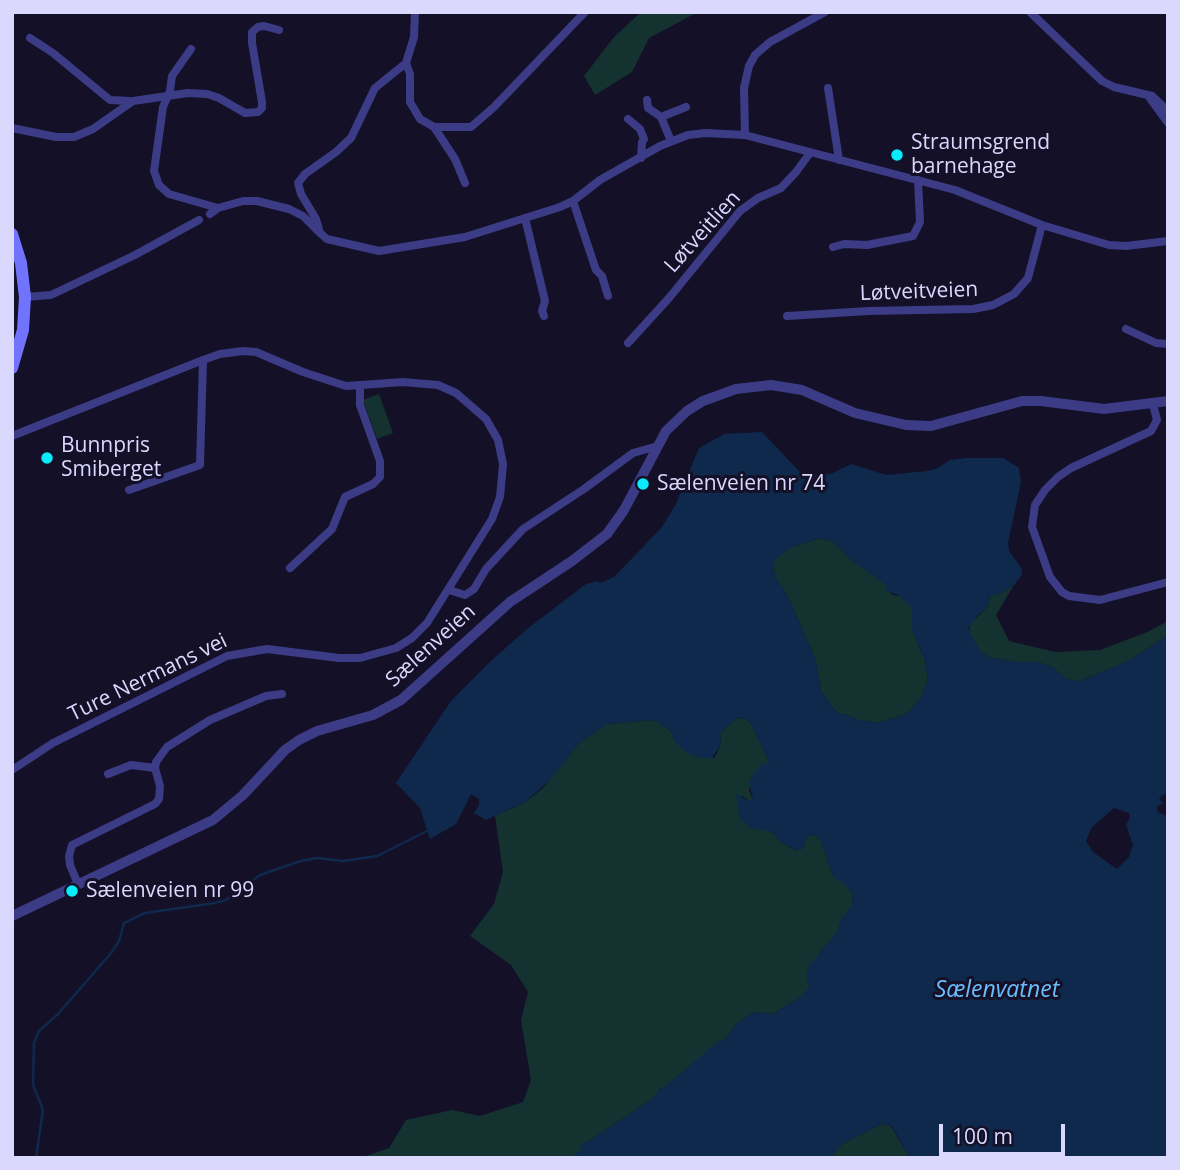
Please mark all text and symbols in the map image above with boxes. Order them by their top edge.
place label: Straumsgrend barnehage [911,130,1050,180]
marker: Straumsgrend barnehage [889,147,905,163]
street label: Løtveitlien [660,186,746,278]
street label: Løtveitveien [859,277,979,307]
place label: Bunnpris Smiberget [61,433,161,483]
marker: Bunnpris Smiberget [39,450,55,466]
place label: Sælenveien nr 74 [657,471,825,497]
marker: Sælenveien nr 74 [635,476,651,492]
street label: Sælenveien [381,599,481,693]
street label: Ture Nermans vei [65,629,231,727]
place label: Sælenveien nr 99 [86,878,254,904]
marker: Sælenveien nr 99 [64,883,80,899]
water label: Sælenvatnet [935,976,1059,1004]
scale bar [942,1110,1068,1154]
text: 100 m [952,1122,1013,1150]

